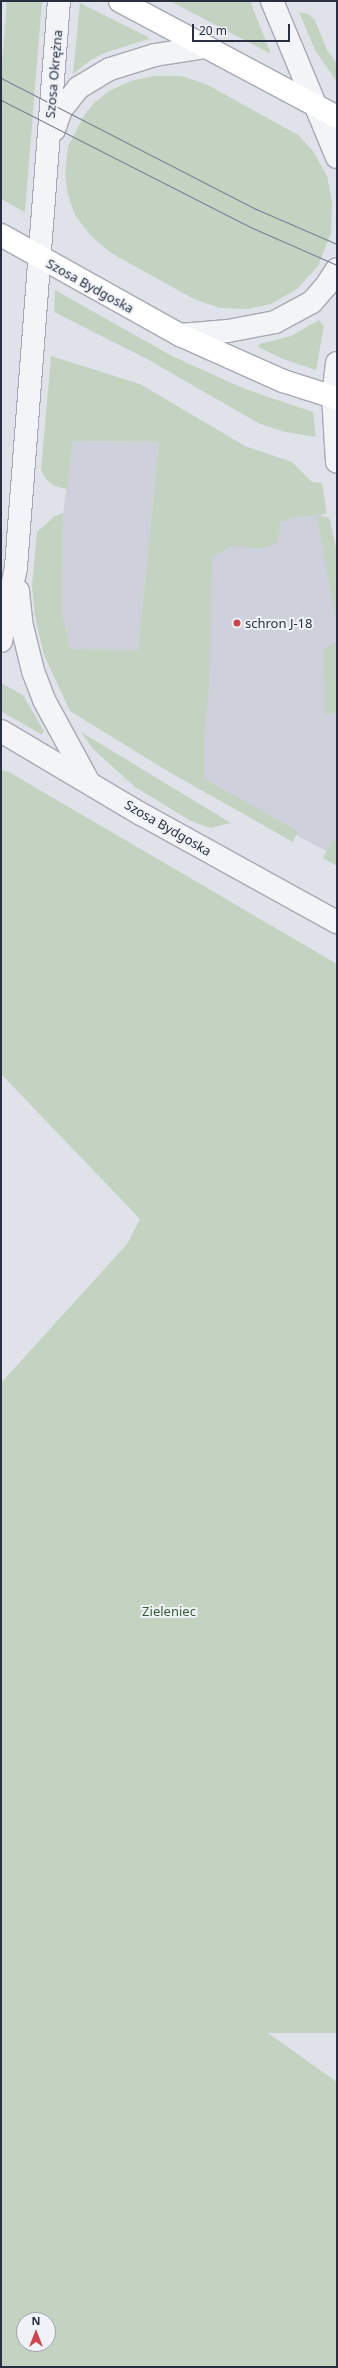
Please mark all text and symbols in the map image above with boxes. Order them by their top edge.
scale bar [194,16,292,42]
text: 20 m [199,22,227,39]
street label: Szosa Okrężna [42,29,66,119]
street label: Szosa Bydgoska [44,256,136,316]
place label: schron J-18 [245,615,312,631]
marker: schron J-18 [232,618,242,628]
street label: Szosa Bydgoska [122,797,214,859]
park label: Zieleniec [142,1603,196,1619]
north arrow [16,2312,56,2352]
text: N [32,2313,40,2328]

